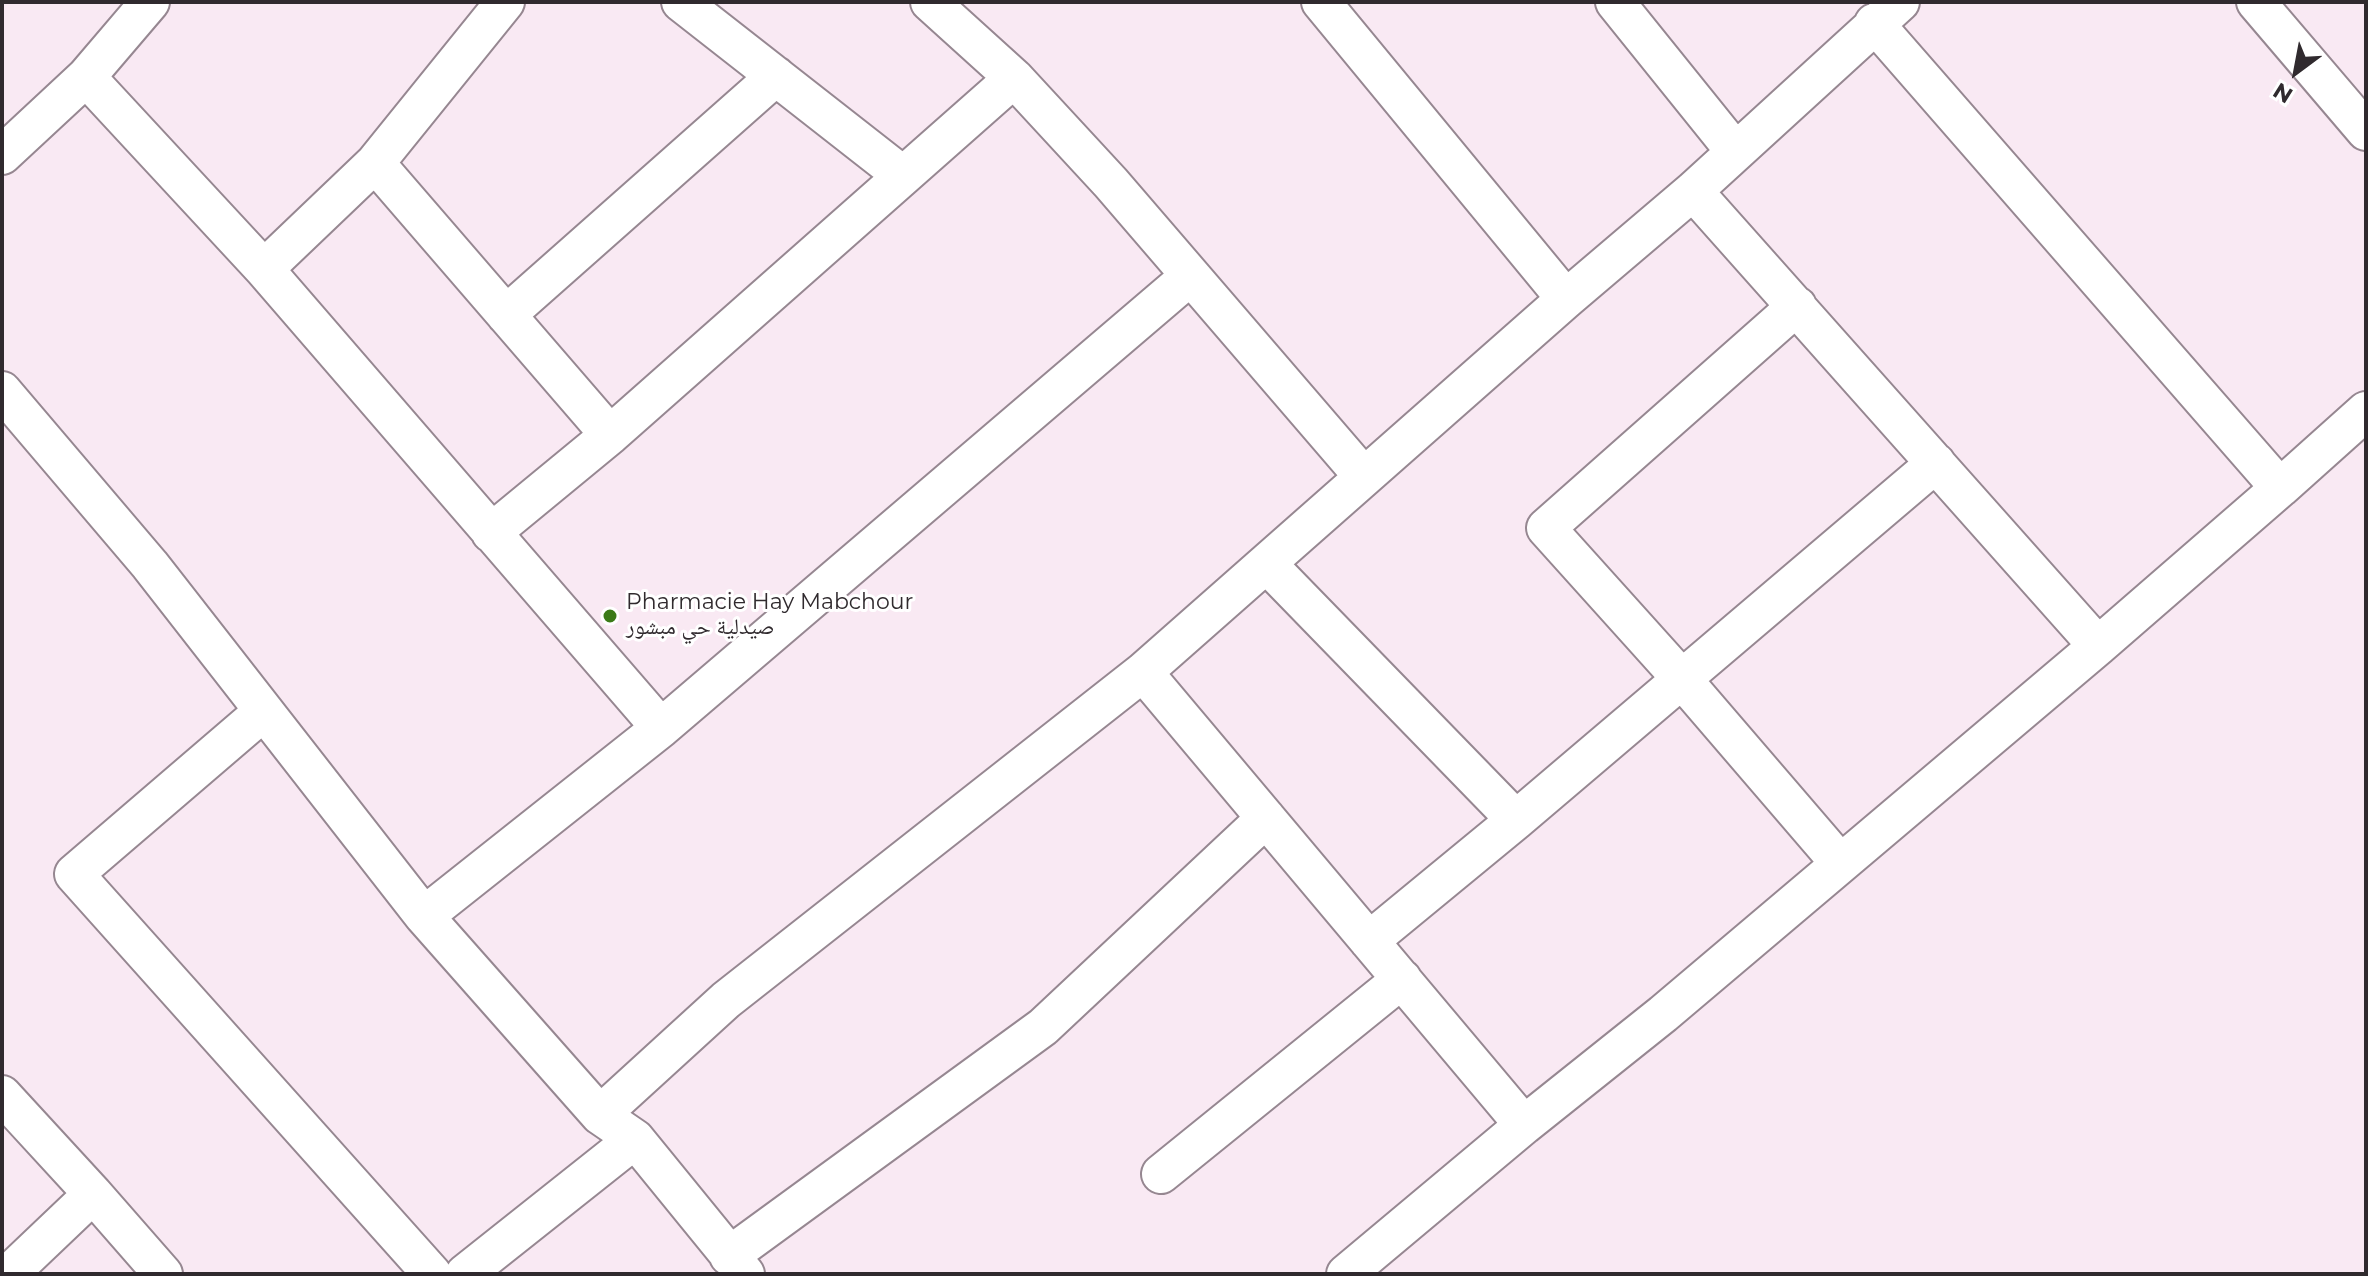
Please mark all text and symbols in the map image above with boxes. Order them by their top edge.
north arrow [2256,32,2336,112]
text: N [2268,77,2298,109]
place label: Pharmacie Hay Mabchour صيدلية حي مبشور [626,590,913,642]
marker: Pharmacie Hay Mabchour صيدلية حي مبشور [601,607,619,625]

